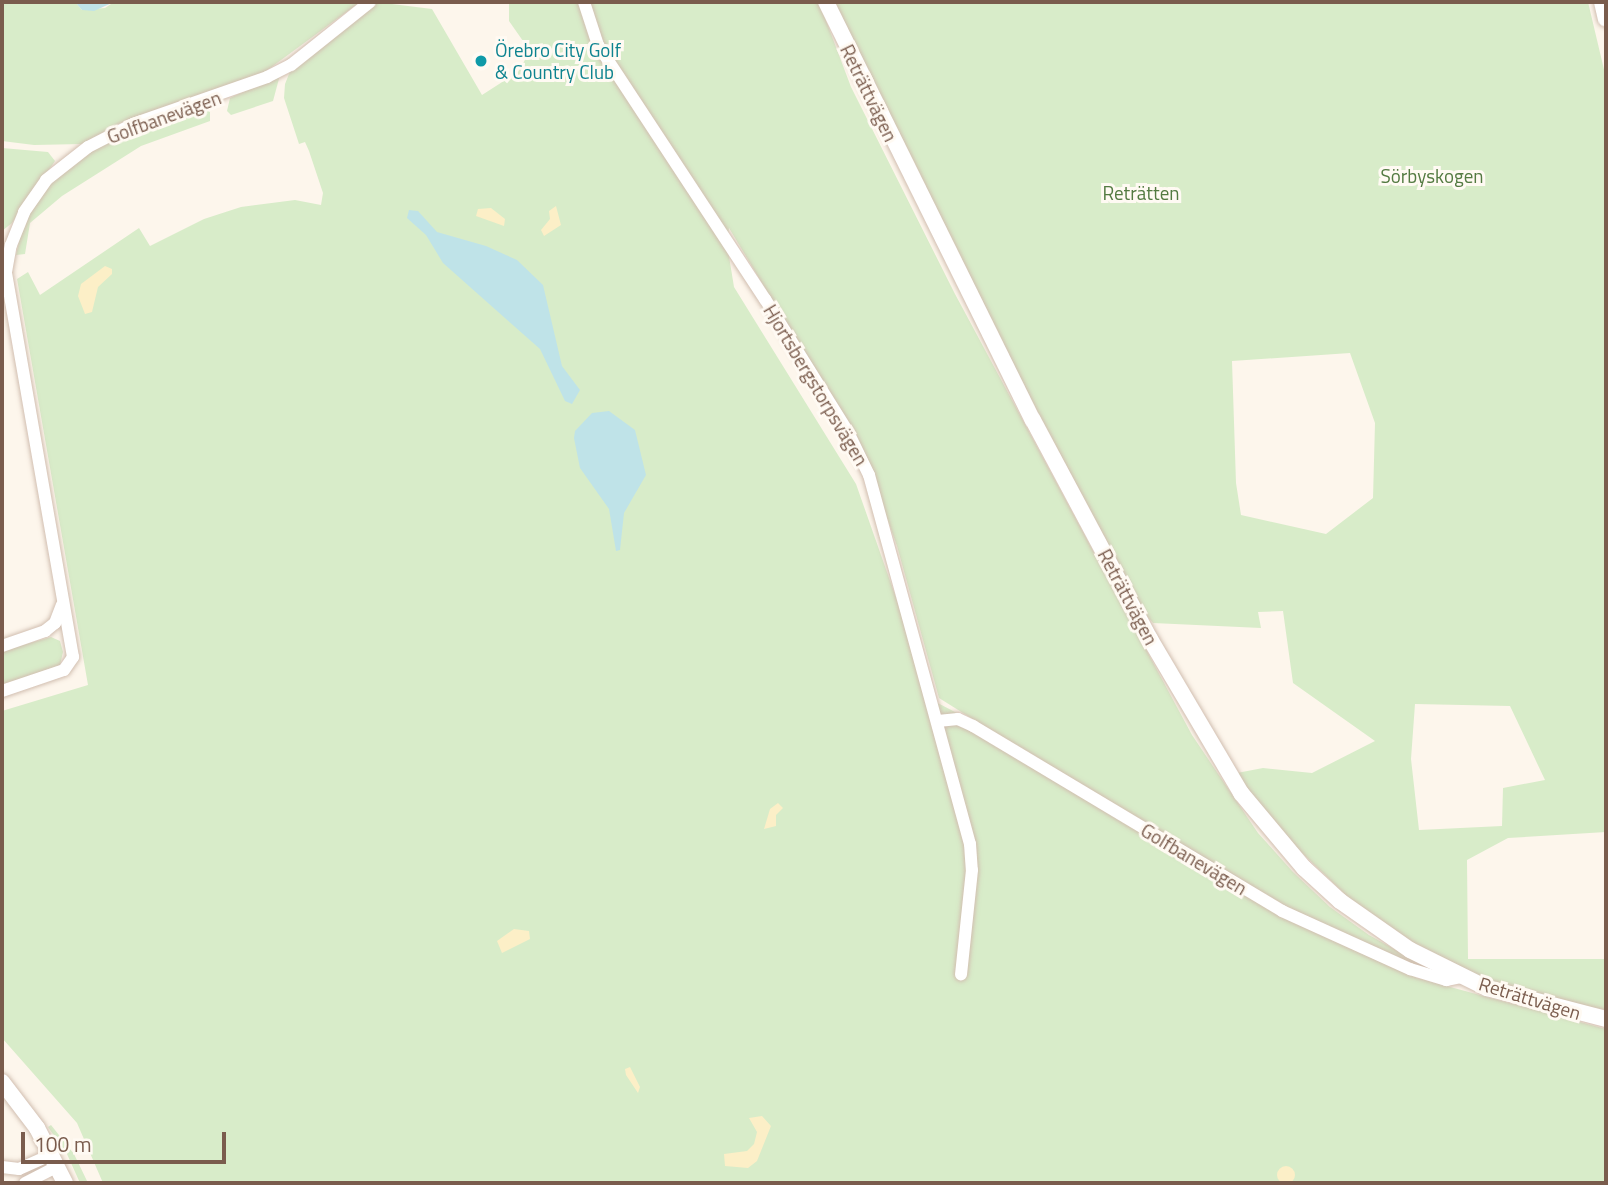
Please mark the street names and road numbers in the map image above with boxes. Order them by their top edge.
street label: Reträttvägen [836,41,902,145]
street label: Golfbanevägen [104,86,224,148]
street label: Hjortsbergstorpsvägen [759,300,873,470]
street label: Reträttvägen [1093,545,1163,649]
street label: Golfbanevägen [1137,818,1251,900]
street label: Reträttvägen [1476,972,1584,1024]

